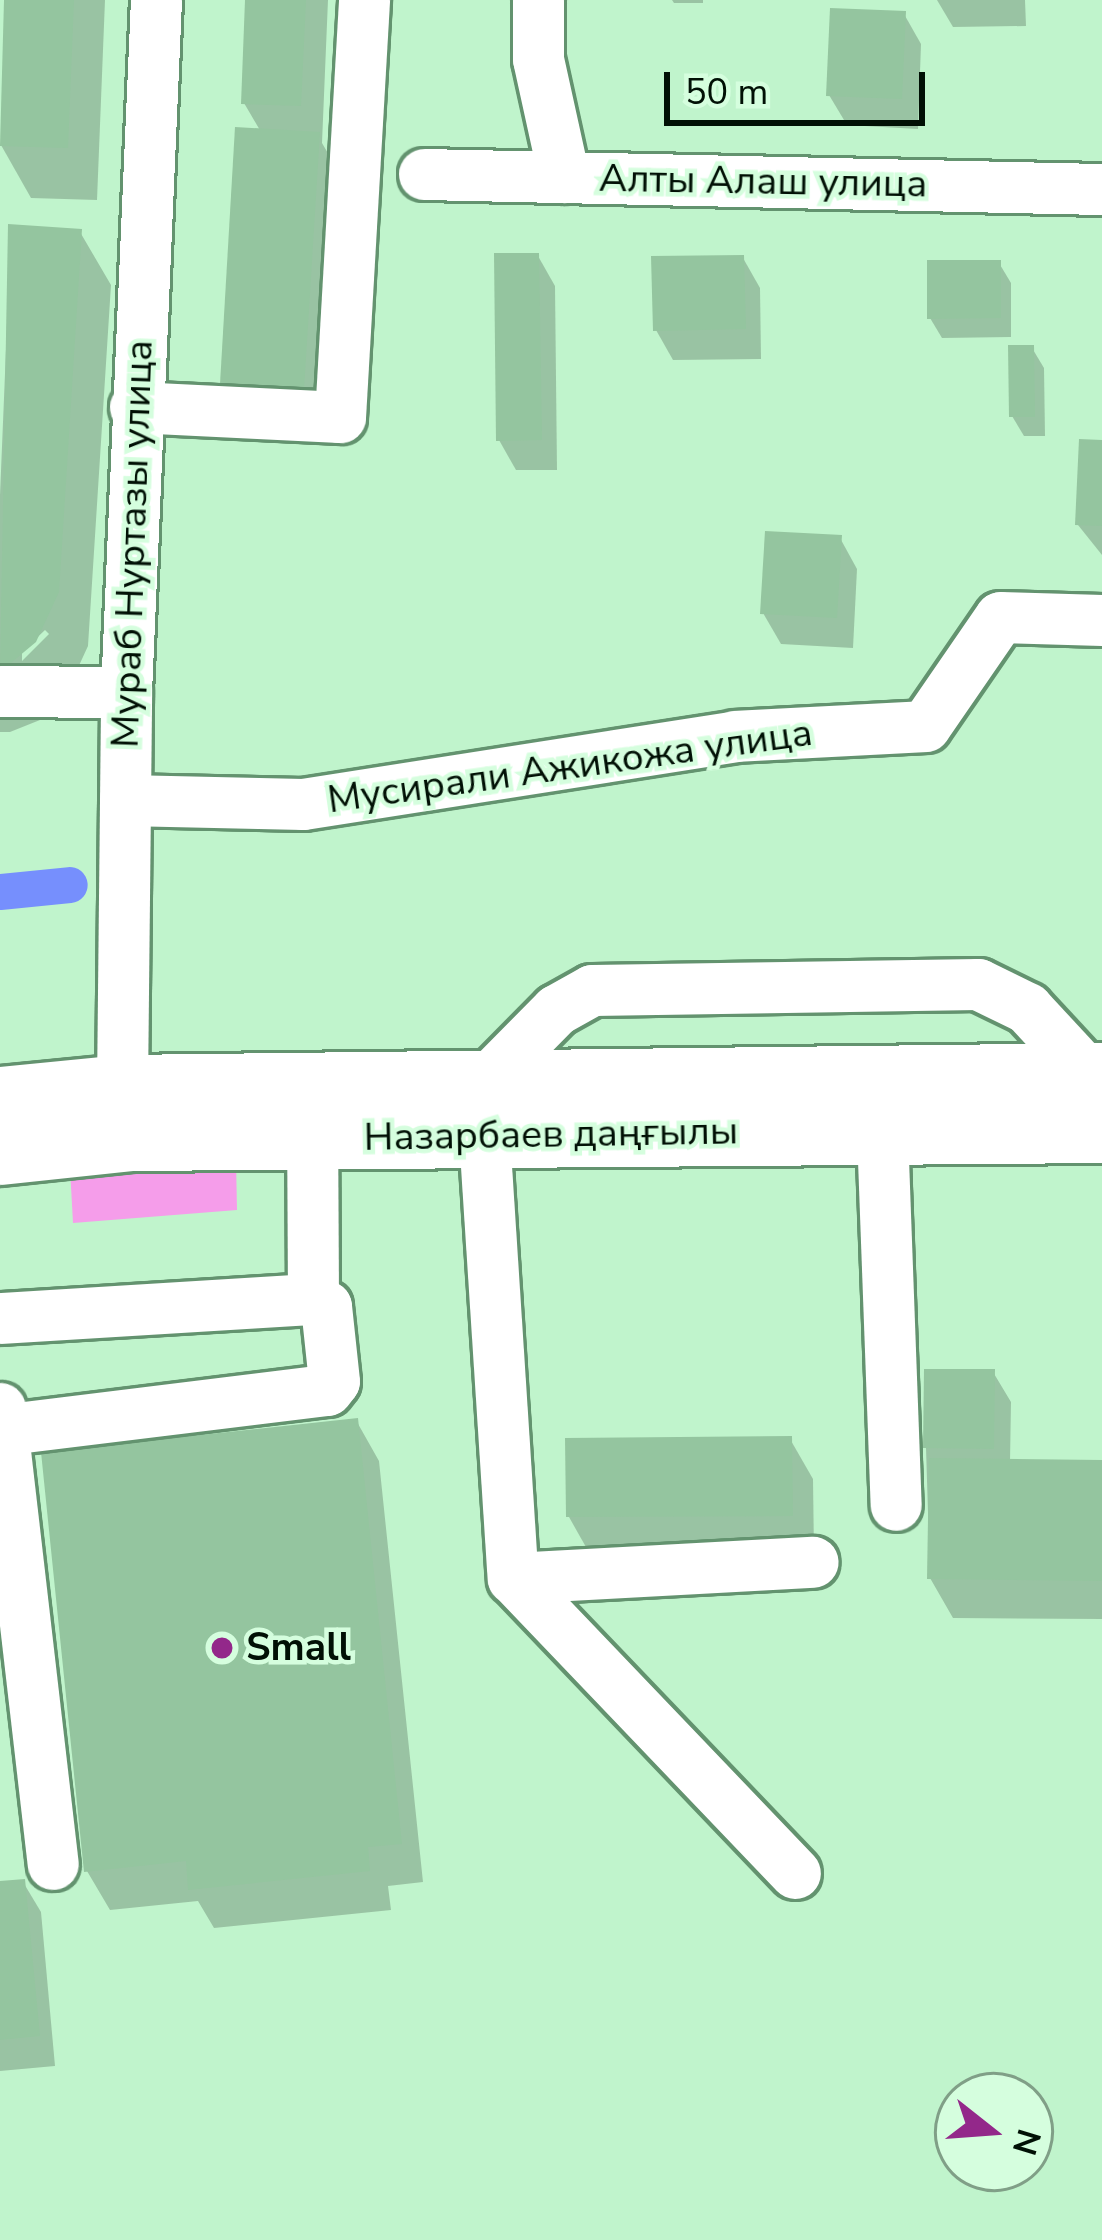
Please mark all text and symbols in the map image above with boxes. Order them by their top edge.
scale bar [670,48,931,122]
text: 50 m [685,68,768,117]
street label: Алты Алаш улица [598,156,928,208]
street label: Мураб Нуртазы улица [102,339,164,749]
street label: Мусирали Ажикожа улица [325,710,815,824]
street label: Назарбаев даңғылы [363,1108,739,1162]
place label: Small [246,1625,351,1671]
marker: Small [209,1635,235,1661]
north arrow [934,2072,1054,2192]
text: N [1001,2123,1051,2160]

